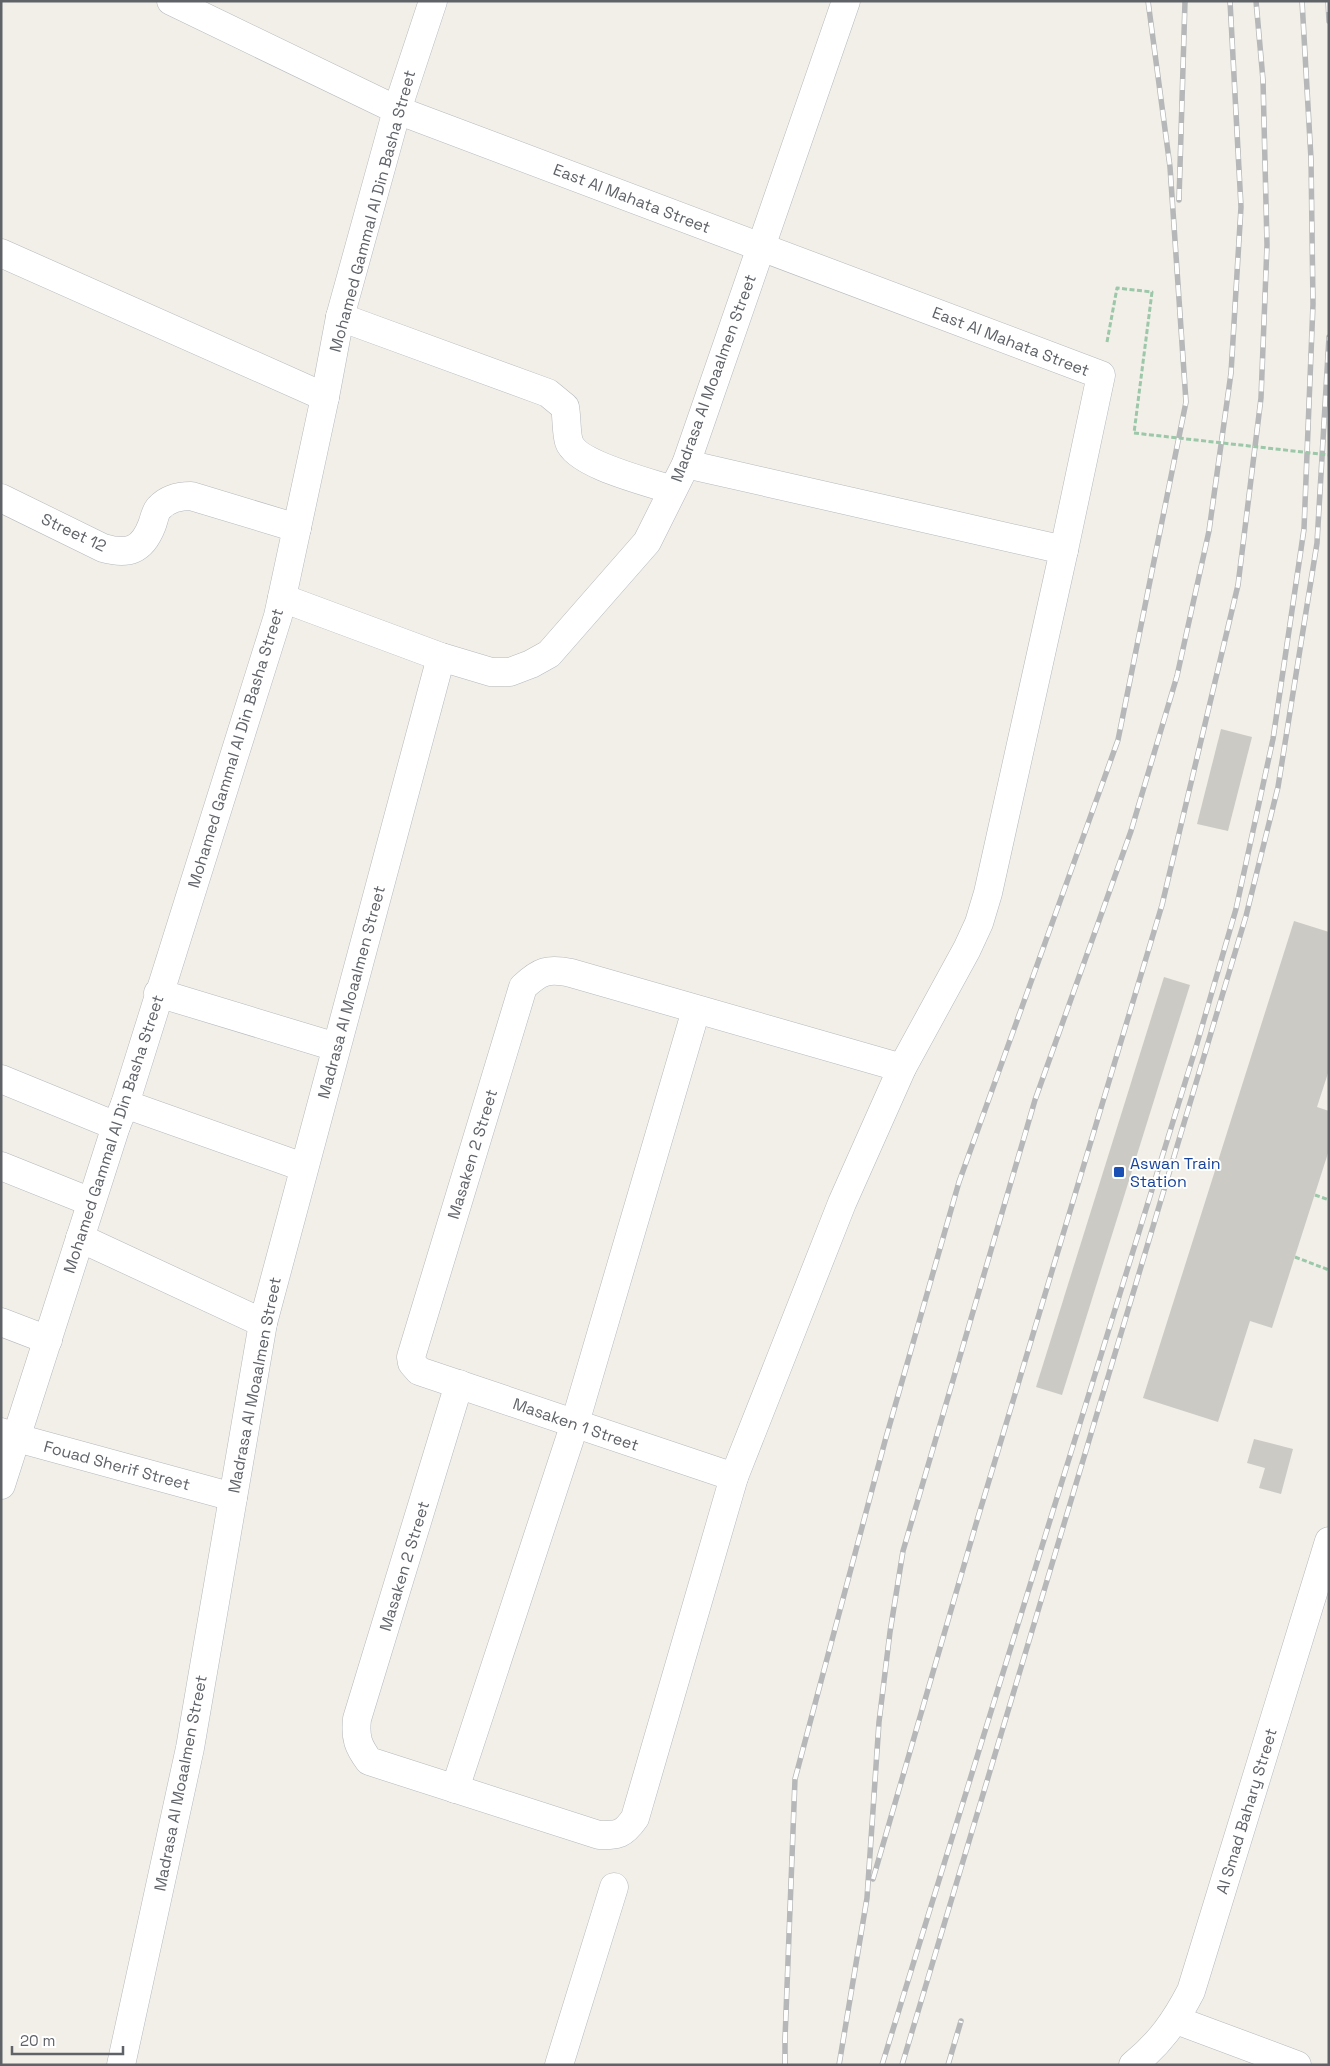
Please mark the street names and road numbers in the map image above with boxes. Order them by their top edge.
street label: Mohamed Gammal Al Din Basha Street [325,68,420,355]
street label: East Al Mahata Street [550,159,713,238]
street label: Madrasa Al Moaalmen Street [666,271,761,485]
street label: East Al Mahata Street [929,302,1092,381]
street label: Street 12 [38,508,110,557]
street label: Mohamed Gammal Al Din Basha Street [183,606,288,891]
street label: Madrasa Al Moaalmen Street [313,883,390,1101]
street label: Mohamed Gammal Al Din Basha Street [58,992,168,1276]
street label: Masaken 2 Street [443,1087,502,1222]
street label: Madrasa Al Moaalmen Street [223,1275,286,1495]
street label: Masaken 1 Street [510,1393,642,1456]
street label: Fouad Sherif Street [41,1436,192,1495]
street label: Masaken 2 Street [375,1499,434,1634]
street label: Madrasa Al Moaalmen Street [149,1673,212,1893]
street label: Al Smad Bahary Street [1211,1726,1282,1897]

